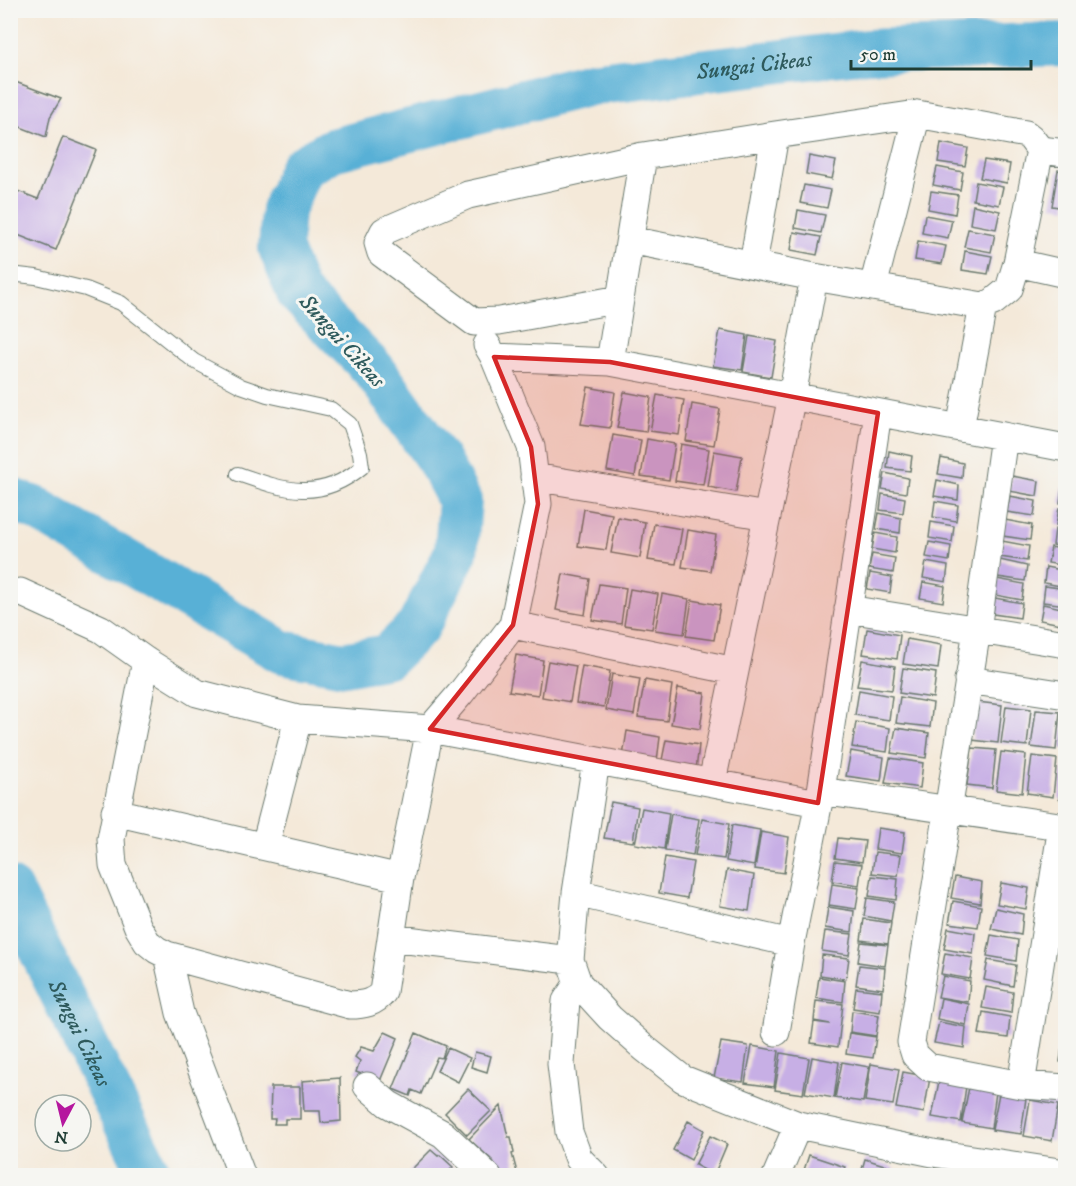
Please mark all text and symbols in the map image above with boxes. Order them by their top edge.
scale bar [851,33,1031,71]
text: 50 m [860,44,896,66]
water label: Sungai Cikeas [694,46,815,86]
water label: Sungai Cikeas [292,288,392,394]
water label: Sungai Cikeas [41,974,118,1093]
north arrow [33,1093,93,1153]
text: N [54,1126,69,1148]

